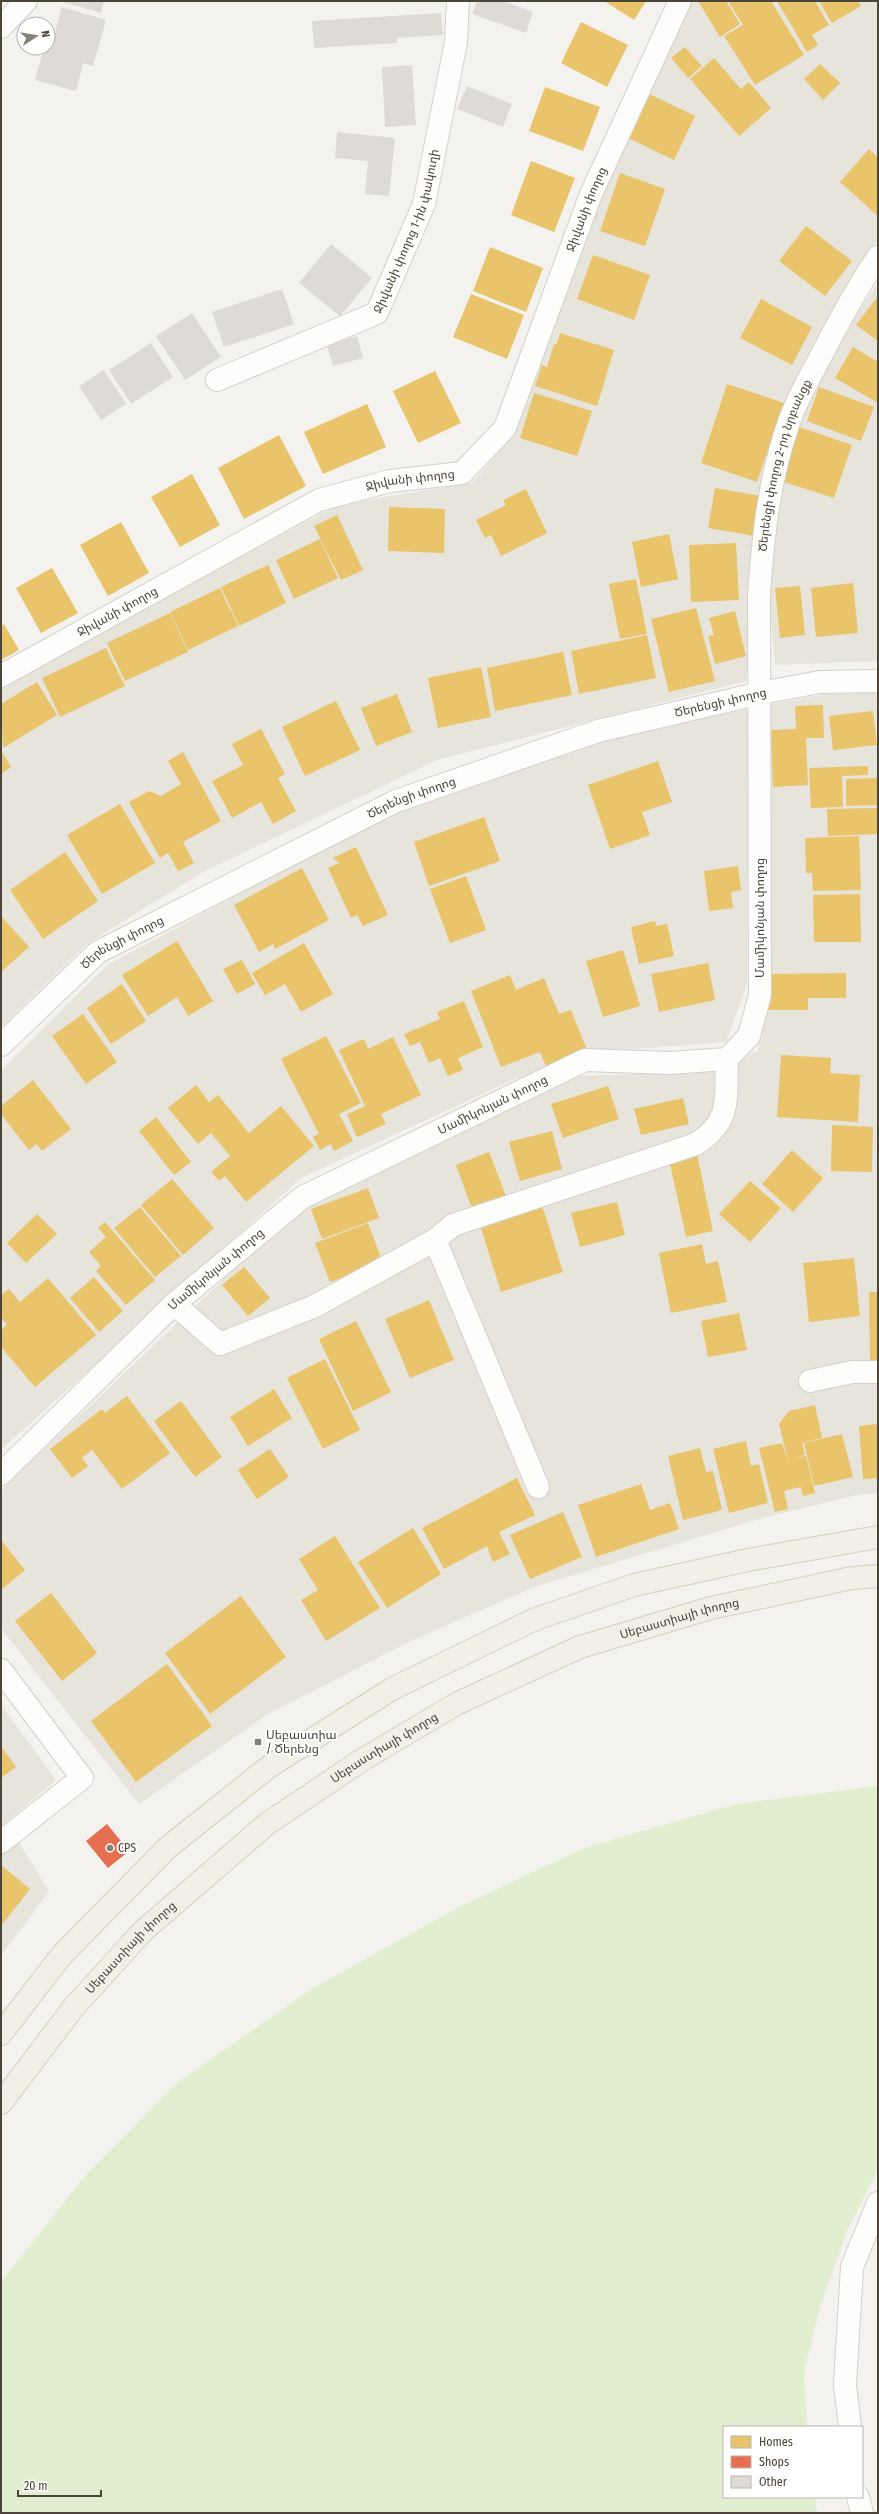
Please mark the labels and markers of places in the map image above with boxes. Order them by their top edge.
place label: Սեբաստիա / Ծերենց [266,1728,337,1756]
marker: Սեբաստիա / Ծերենց [253,1737,263,1747]
place label: CPS [118,1841,136,1855]
marker: CPS [105,1843,115,1853]

